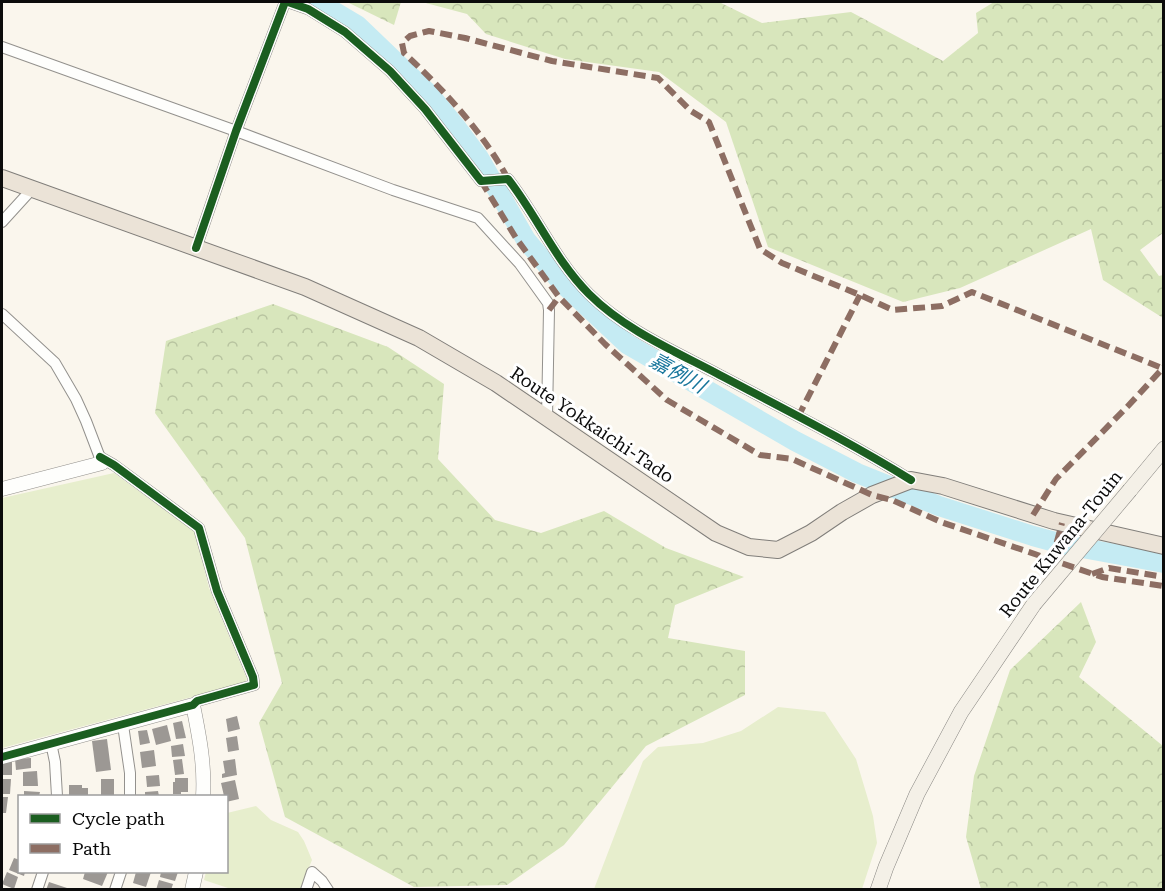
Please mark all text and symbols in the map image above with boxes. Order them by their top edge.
water label: 嘉例川 [646,348,712,399]
street label: Route Yokkaichi-Tado [507,362,678,487]
street label: Route Kuwana-Touin [995,466,1127,621]
legend [18,795,228,873]
text: Cycle path [72,808,165,829]
text: Path [72,838,111,859]

